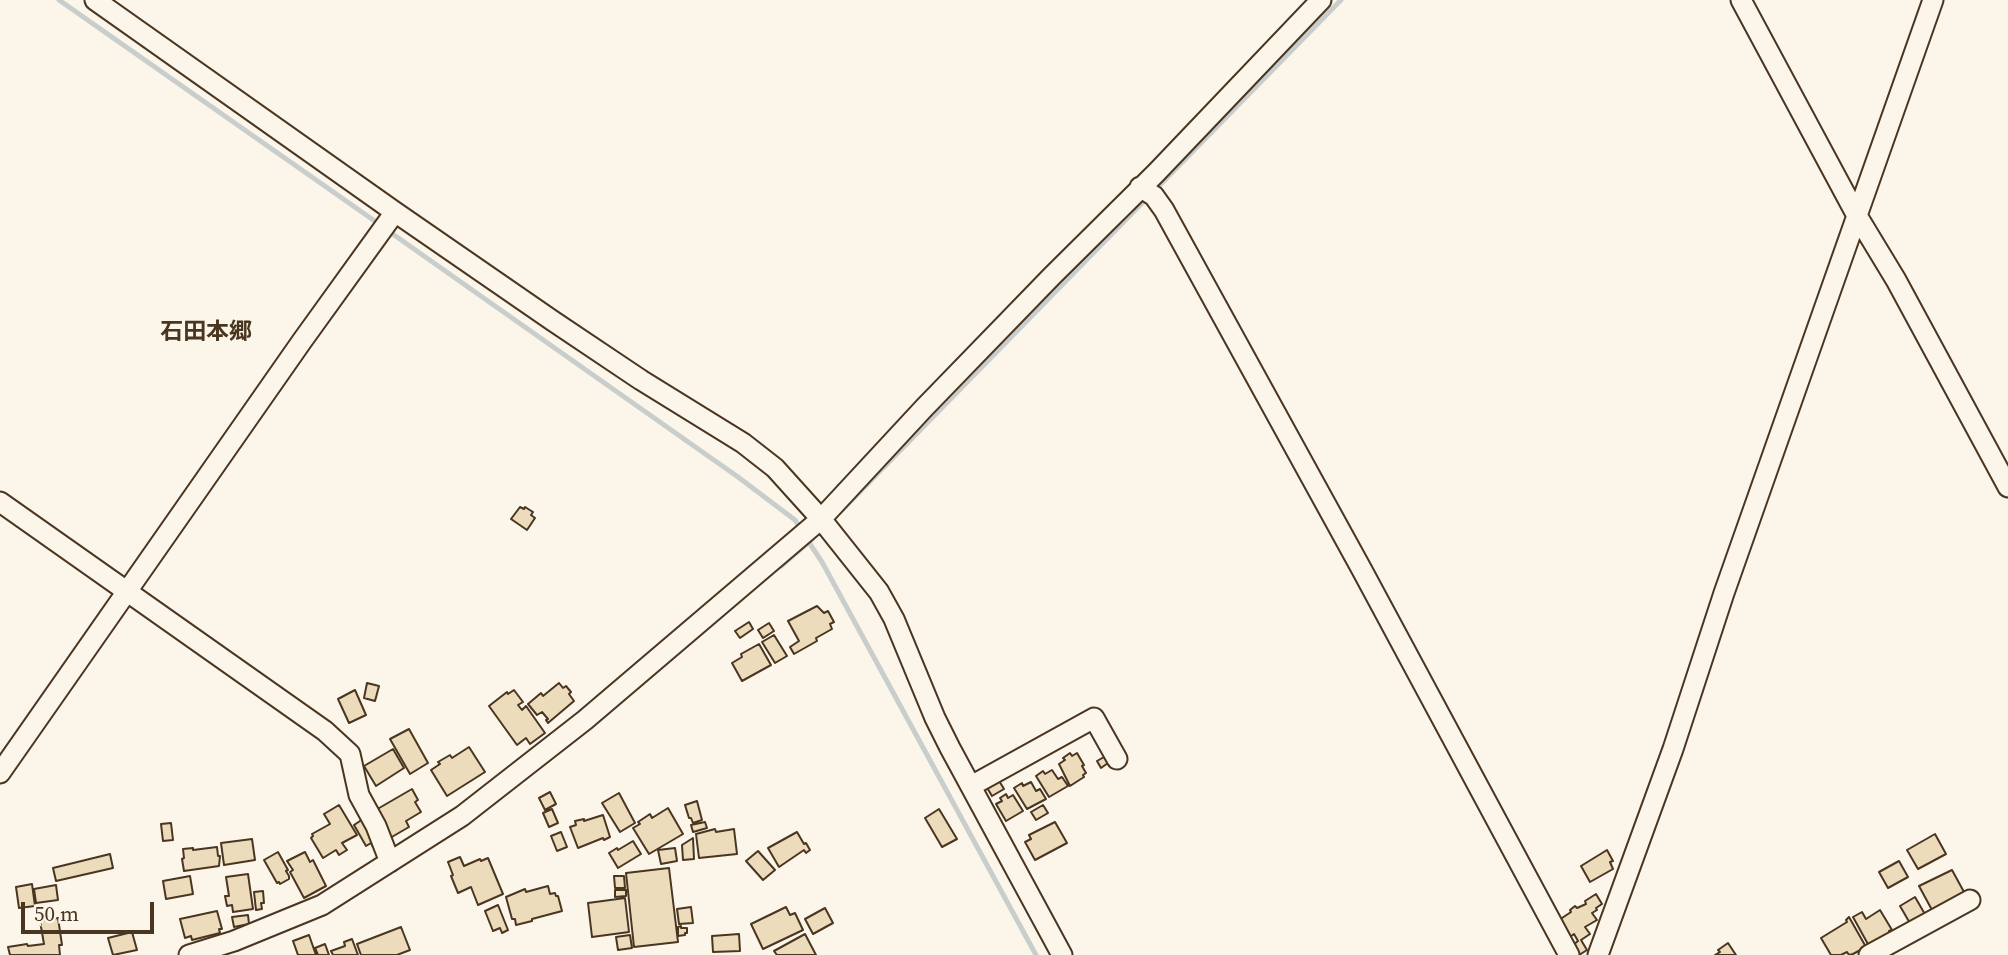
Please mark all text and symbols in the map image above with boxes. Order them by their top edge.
district label: 石田本郷 [160,319,252,347]
scale bar [24,888,158,932]
text: 50 m [34,899,79,928]

